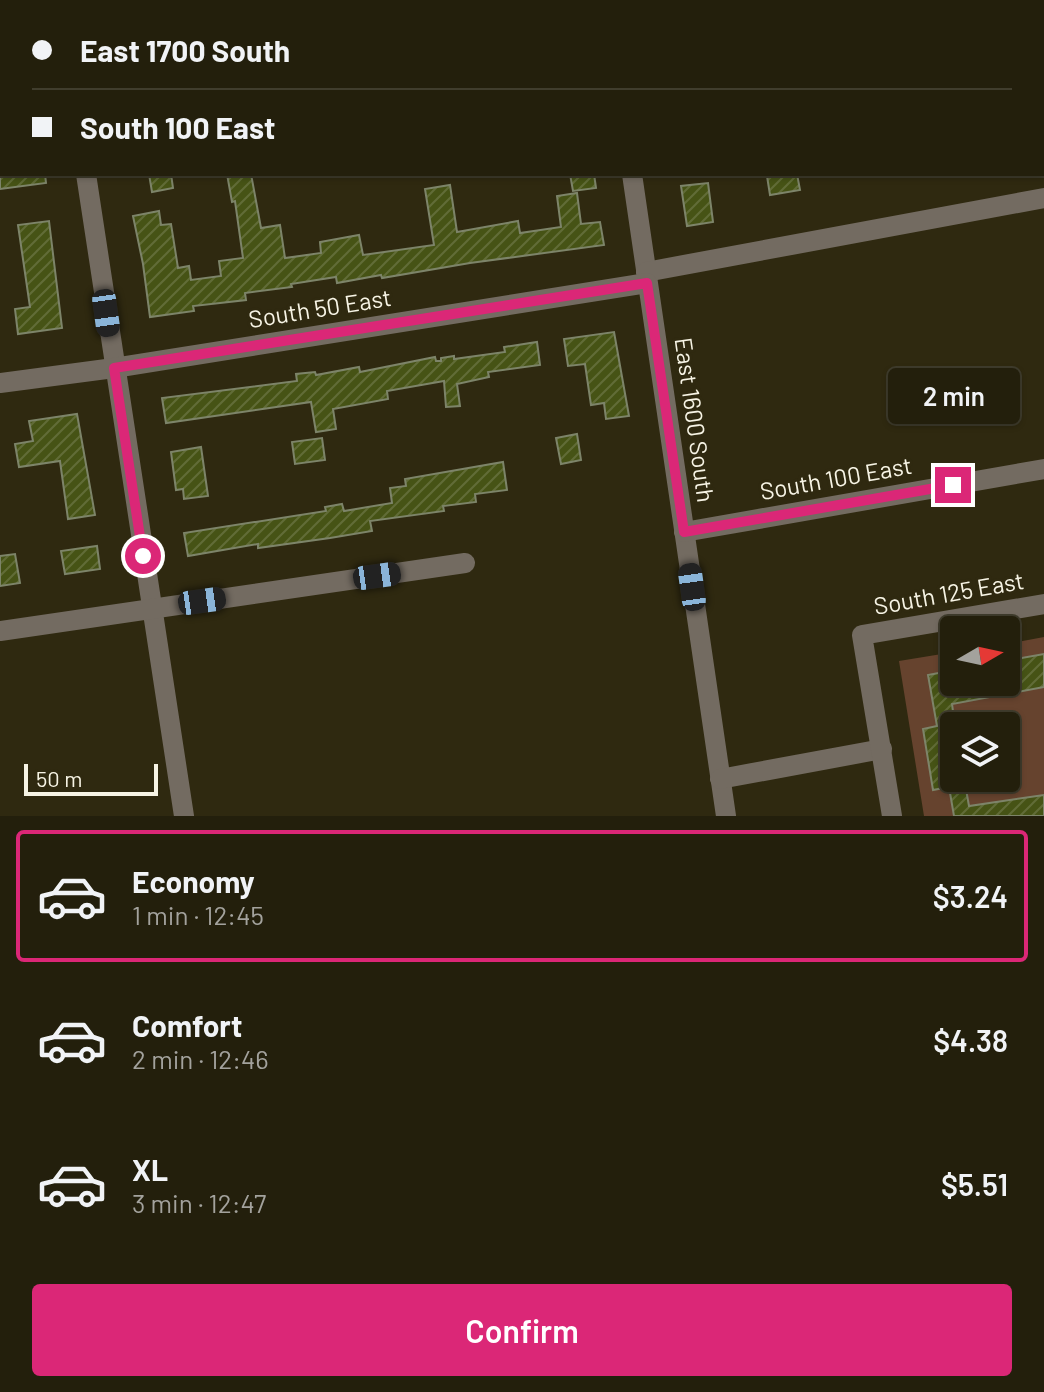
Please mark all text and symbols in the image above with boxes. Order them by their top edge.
text: East 1700 South [80,32,290,68]
text: South 100 East [80,109,275,145]
street label: South 50 East [246,282,393,333]
car [91,288,121,338]
street label: East 1600 South [670,336,721,504]
callout: 2 min [887,369,1019,425]
text: 2 min [923,380,985,411]
street label: South 100 East [757,450,914,505]
route end [935,467,971,503]
route start [125,538,161,574]
car [352,561,402,591]
car [677,562,707,612]
street label: South 125 East [871,565,1026,620]
car [177,586,227,616]
north arrow [940,616,1020,696]
map controls [940,616,1020,792]
button: layers [940,712,1020,792]
scale bar [24,760,158,796]
text: 50 m [36,765,82,791]
icon: car [36,860,108,932]
text: Economy [132,863,255,899]
text: $3.24 [933,878,1008,914]
text: 1 min · 12:45 [132,899,264,930]
icon: car [36,1004,108,1076]
text: Comfort [132,1007,242,1043]
text: $4.38 [933,1022,1008,1058]
text: 2 min · 12:46 [132,1043,269,1074]
icon: car [36,1148,108,1220]
text: XL [132,1151,168,1187]
text: $5.51 [941,1166,1008,1202]
text: 3 min · 12:47 [132,1187,266,1218]
button: Confirm [32,1284,1012,1376]

